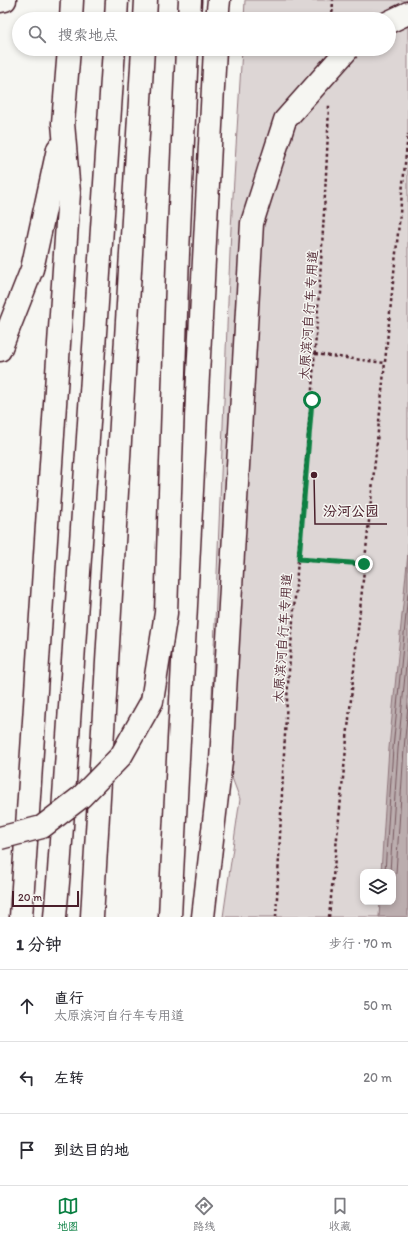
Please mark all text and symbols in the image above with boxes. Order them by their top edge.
search box [12,12,396,56]
icon: search [26,23,48,45]
text: 搜索地点 [58,26,118,44]
street label: 太原滨河自行车专用道 [296,250,321,380]
route start [303,391,321,409]
callout: 汾河公园 [315,498,387,524]
text: 汾河公园 [323,503,379,520]
route end [355,555,373,573]
street label: 太原滨河自行车专用道 [270,573,295,703]
map controls [360,869,396,905]
button: layers [360,869,396,905]
scale bar [12,889,79,908]
text: 20 m [18,891,42,904]
text: 1 分钟 [16,934,62,954]
text: 步行 · 70 m [329,936,392,951]
text: 直行 [54,989,84,1007]
icon: ahead [16,995,38,1017]
text: 50 m [363,998,392,1013]
text: 太原滨河自行车专用道 [54,1008,184,1023]
icon: left [16,1067,38,1089]
text: 左转 [54,1069,84,1087]
text: 20 m [363,1070,392,1085]
icon: arrive [16,1139,38,1161]
text: 到达目的地 [54,1141,129,1159]
tab: 地图 [57,1195,79,1233]
tab: 路线 [193,1195,215,1233]
tab: 收藏 [329,1195,351,1233]

